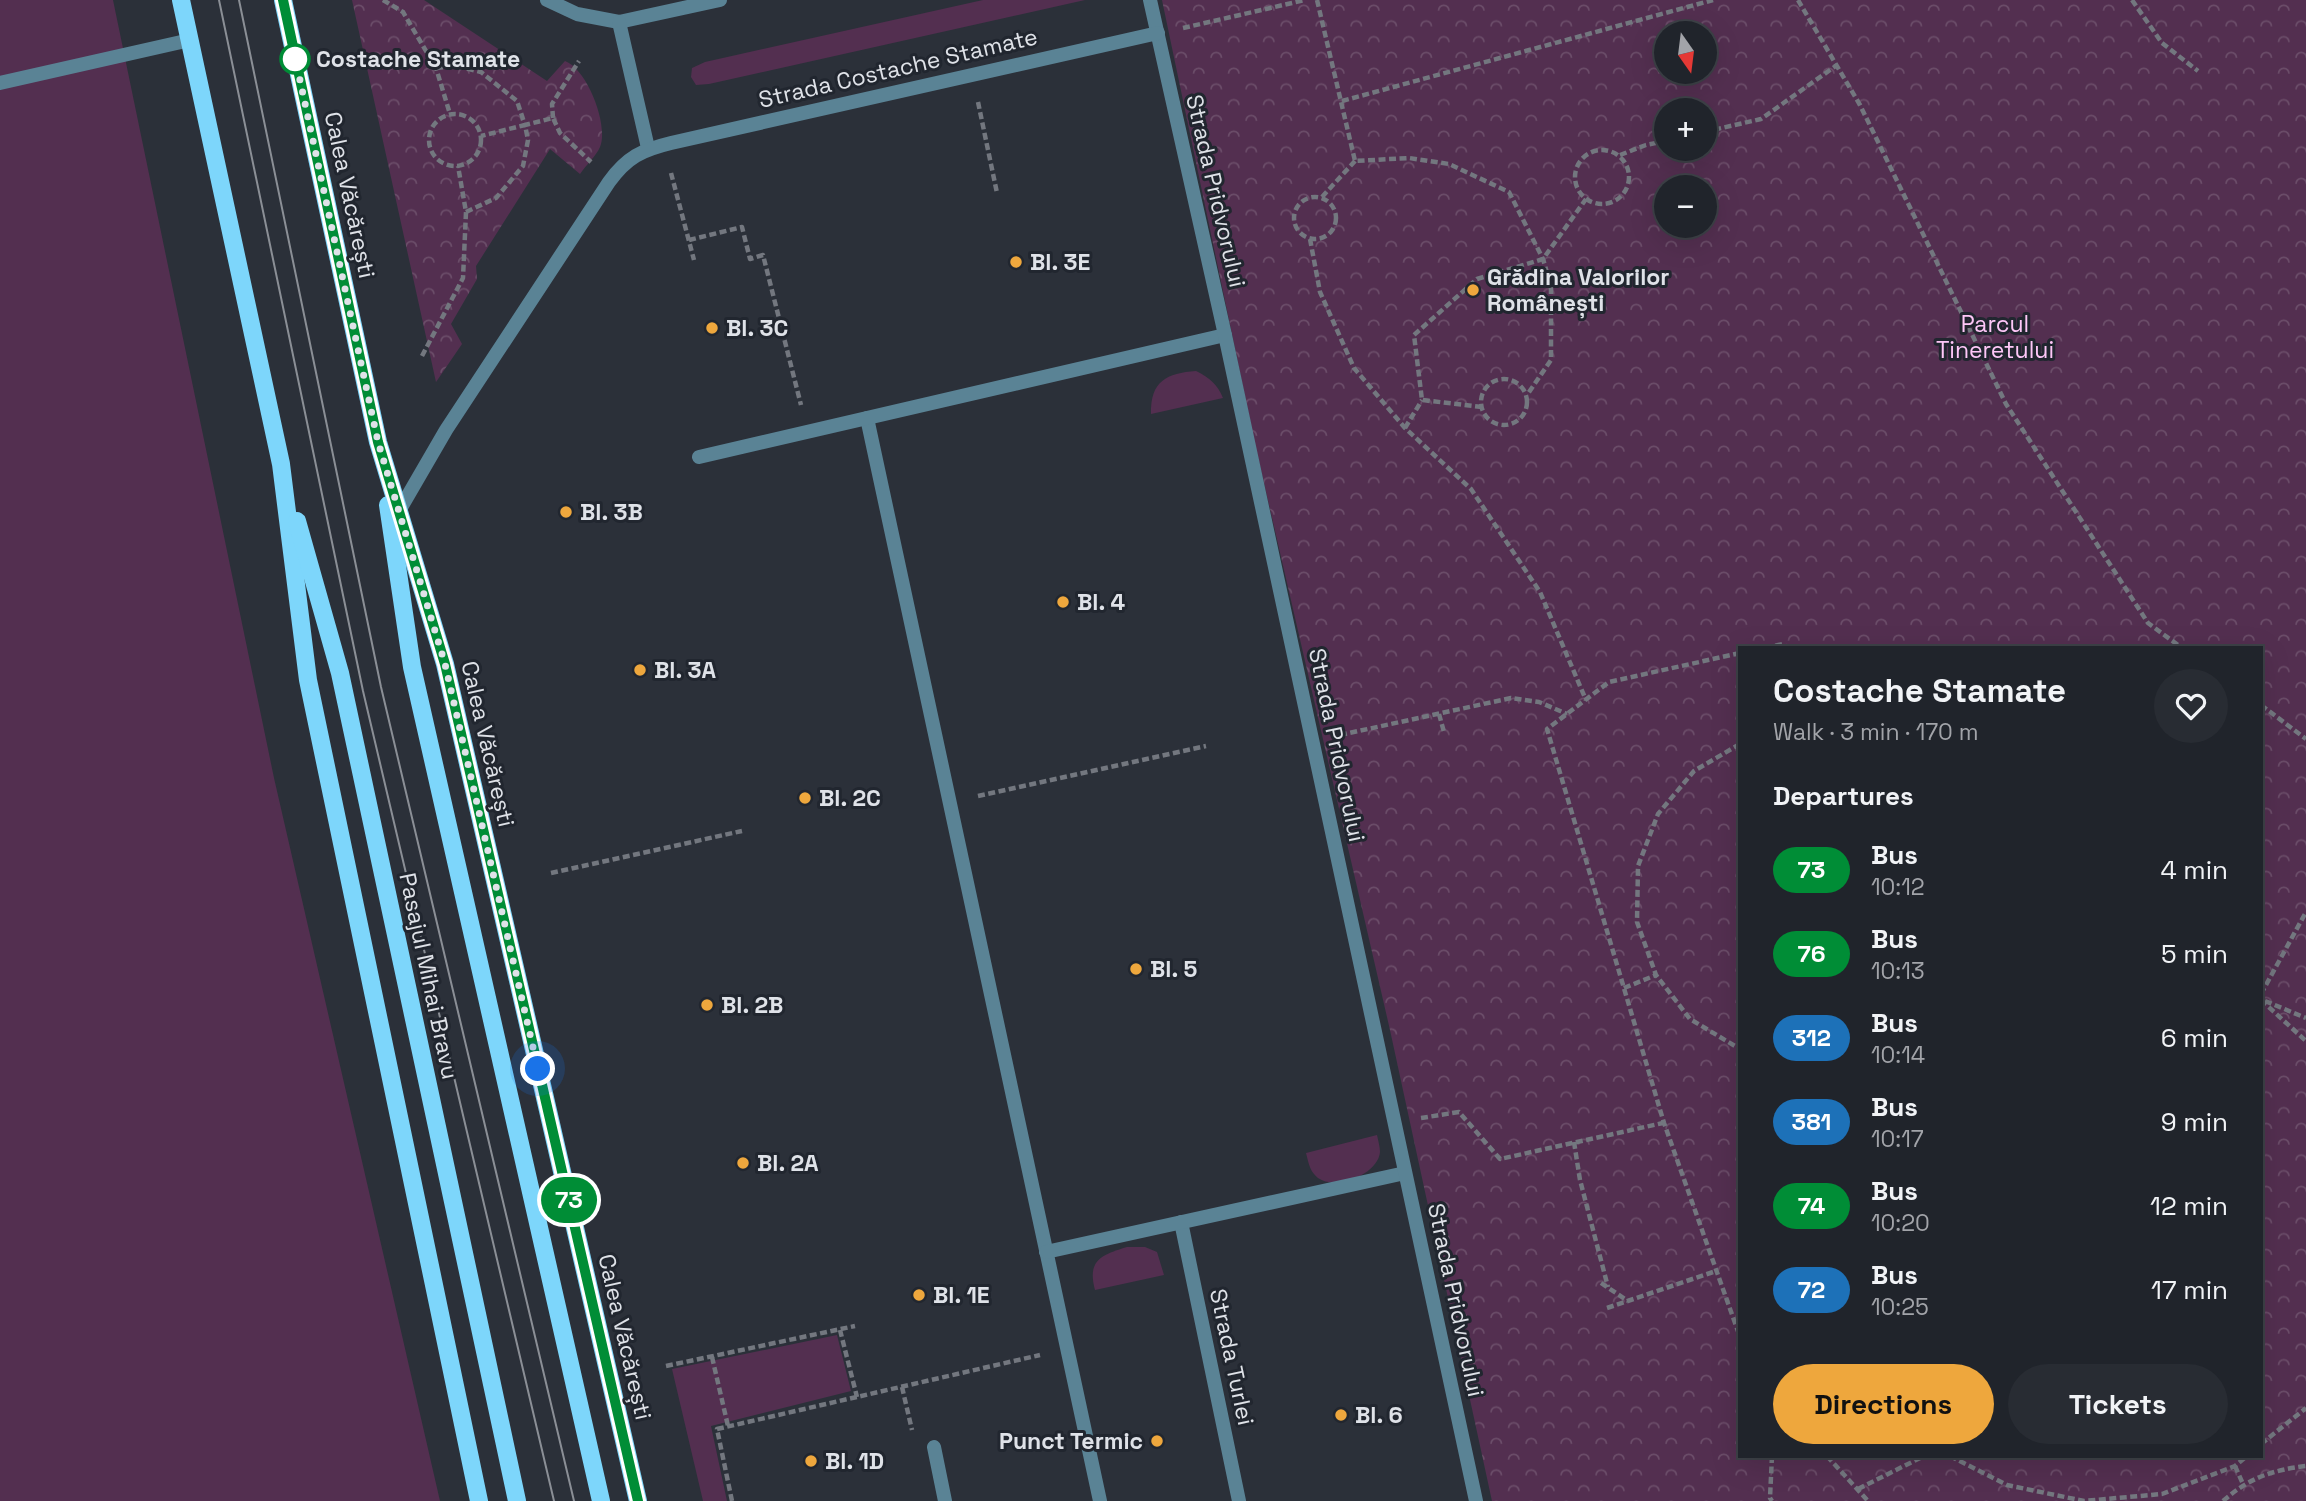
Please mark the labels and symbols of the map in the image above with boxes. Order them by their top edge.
street label: Strada Costache Stamate [756,21,1040,115]
north arrow [1654,21,1717,84]
marker: Costache Stamate [280,44,310,74]
place label: Costache Stamate [316,44,520,74]
street label: Strada Pridvorului [1179,92,1253,290]
street label: Calea Văcărești [318,109,382,281]
place label: Bl. 3E [1030,247,1090,277]
marker: Bl. 3E [1008,254,1024,270]
place label: Grădina Valorilor Românești [1487,262,1669,319]
marker: Grădina Valorilor Românești [1465,282,1481,298]
park label: Parcul Tineretului [1936,309,2054,365]
place label: Bl. 3C [726,313,788,343]
marker: Bl. 3C [704,320,720,336]
place label: Bl. 3B [580,497,643,527]
marker: Bl. 3B [558,504,574,520]
place label: Bl. 4 [1077,587,1125,617]
marker: Bl. 4 [1055,594,1071,610]
street label: Strada Pridvorului [1302,646,1372,844]
place label: Bl. 3A [654,655,716,685]
street label: Calea Văcărești [454,658,522,830]
marker: Bl. 3A [632,662,648,678]
place label: Bl. 2C [819,783,881,813]
marker: Bl. 2C [797,790,813,806]
street label: Pasajul Mihai Bravu [392,870,466,1082]
place label: Bl. 5 [1150,954,1197,984]
marker: Bl. 5 [1128,961,1144,977]
place label: Bl. 2B [721,990,783,1020]
marker: Bl. 2B [699,997,715,1013]
your location [520,1051,555,1086]
place label: Bl. 2A [757,1148,819,1178]
marker: Bl. 2A [735,1155,751,1171]
line badge: 73 [538,1177,600,1223]
street label: Strada Pridvorului [1421,1201,1491,1399]
street label: Calea Văcărești [591,1251,659,1423]
place label: Bl. 1E [933,1280,990,1310]
street label: Strada Turlei [1203,1286,1261,1428]
marker: Bl. 1E [911,1287,927,1303]
place label: Bl. 6 [1355,1400,1403,1430]
marker: Bl. 6 [1333,1407,1349,1423]
place label: Punct Termic [999,1426,1143,1456]
marker: Punct Termic [1149,1433,1165,1449]
place label: Bl. 1D [825,1446,884,1476]
marker: Bl. 1D [803,1453,819,1469]

